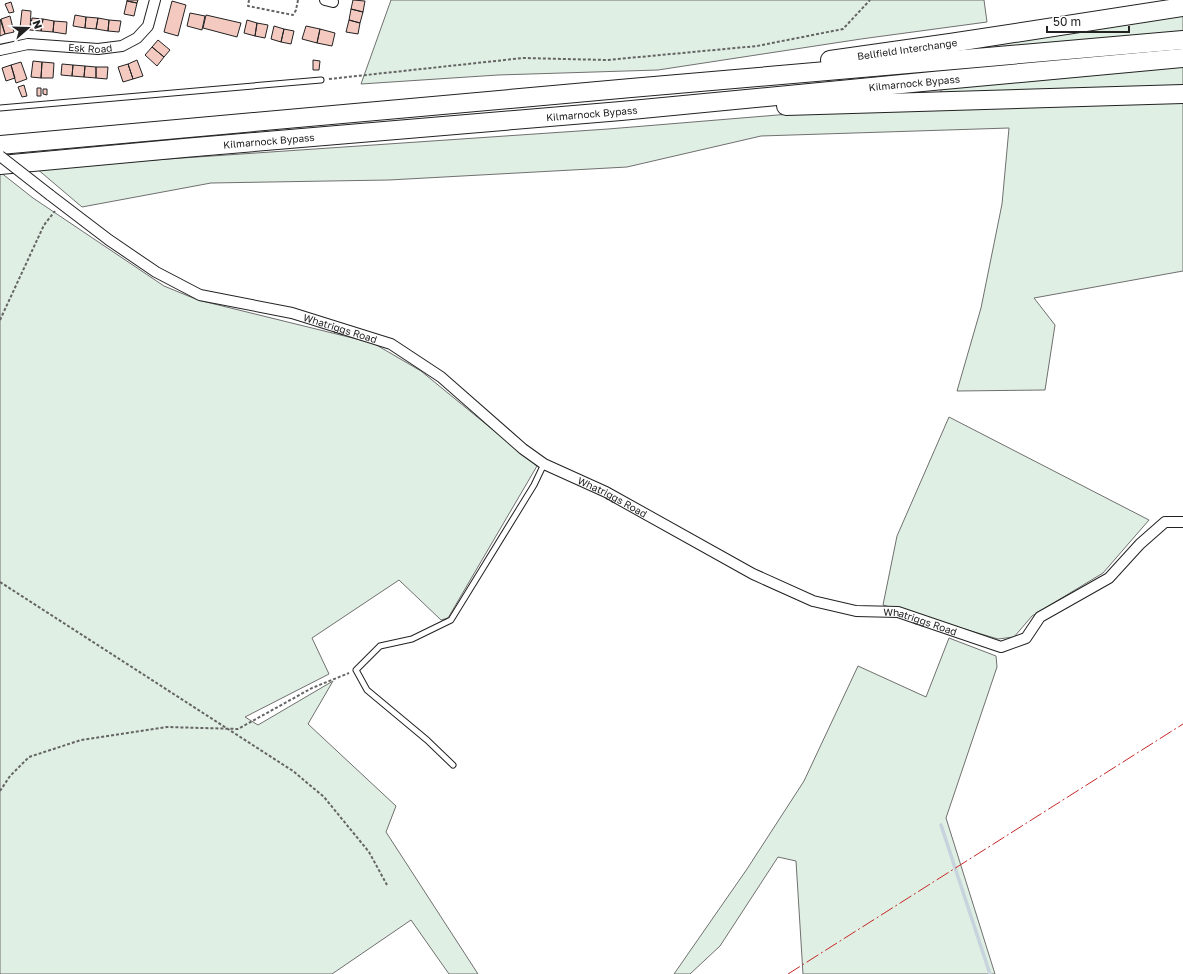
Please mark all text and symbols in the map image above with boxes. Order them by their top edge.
north arrow [8,8,48,48]
scale bar [1047,8,1129,34]
text: 50 m [1053,14,1081,29]
text: N [30,18,45,31]
street label: Bellfield Interchange [856,36,958,62]
street label: Esk Road [68,41,113,55]
street label: Kilmarnock Bypass [868,73,960,93]
street label: Kilmarnock Bypass [546,103,638,123]
street label: Kilmarnock Bypass [223,131,315,151]
street label: Whatriggs Road [302,311,379,345]
street label: Whatriggs Road [576,474,649,520]
street label: Whatriggs Road [883,606,959,638]

